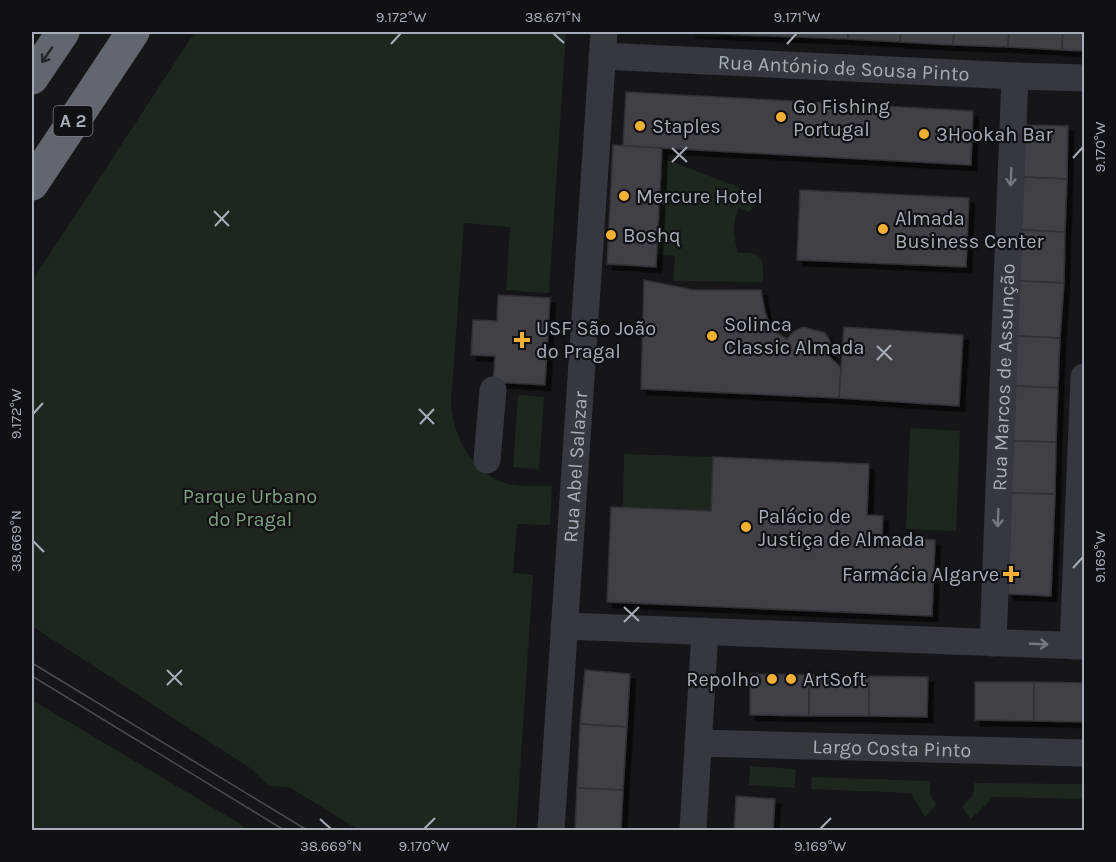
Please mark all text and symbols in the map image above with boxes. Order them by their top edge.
text: 9.172°W [376,8,427,26]
text: 38.671°N [525,8,581,26]
text: 9.171°W [774,8,821,26]
one-way arrow [41,46,53,62]
street label: Rua António de Sousa Pinto [717,50,970,85]
place label: Go Fishing Portugal [793,95,890,141]
road number: A 2 [54,106,92,136]
marker: Go Fishing Portugal [774,110,788,124]
place label: Staples [652,115,721,138]
marker: Staples [633,119,647,133]
text: 9.170°W [1091,121,1109,172]
place label: 3Hookah Bar [936,123,1054,146]
marker: 3Hookah Bar [917,127,931,141]
one-way arrow [1006,166,1017,186]
place label: Mercure Hotel [636,185,763,208]
marker: Mercure Hotel [617,189,631,203]
place label: Almada Business Center [895,207,1045,253]
marker: Almada Business Center [876,222,890,236]
place label: Boshq [623,224,681,247]
marker: Boshq [604,228,618,242]
street label: Rua Marcos de Assunção [987,263,1019,491]
place label: Solinca Classic Almada [724,313,865,359]
place label: USF São João do Pragal [536,317,656,363]
marker: Solinca Classic Almada [705,329,719,343]
marker: USF São João do Pragal [513,331,531,349]
text: 9.172°W [7,388,25,439]
street label: Rua Abel Salazar [559,390,592,543]
park label: Parque Urbano do Pragal [183,485,317,531]
place label: Palácio de Justiça de Almada [758,505,925,551]
one-way arrow [992,508,1003,528]
text: 38.669°N [7,510,25,572]
marker: Palácio de Justiça de Almada [739,520,753,534]
text: 9.169°W [1091,530,1109,583]
place label: Farmácia Algarve [842,563,999,586]
marker: Farmácia Algarve [1004,567,1018,581]
one-way arrow [1028,639,1048,650]
place label: Repolho [686,668,760,691]
place label: ArtSoft [803,668,867,691]
marker: Repolho [765,672,779,686]
marker: ArtSoft [784,672,798,686]
street label: Largo Costa Pinto [812,734,972,762]
text: 38.669°N [300,837,362,855]
text: 9.170°W [399,837,450,855]
text: 9.169°W [794,837,847,855]

